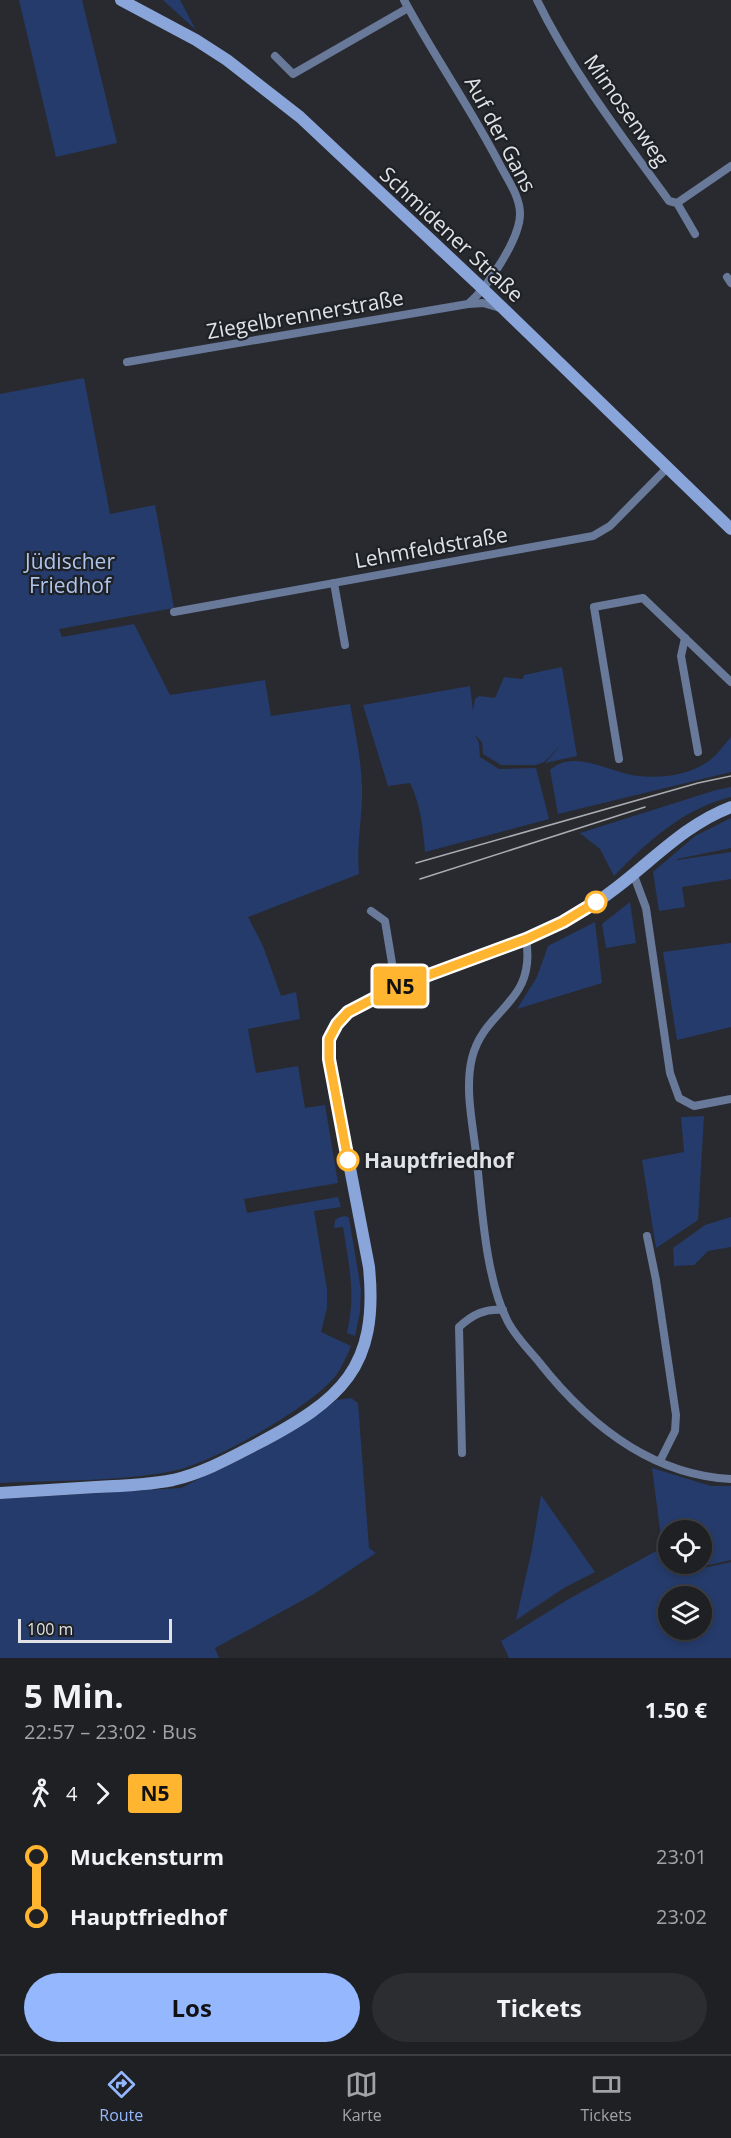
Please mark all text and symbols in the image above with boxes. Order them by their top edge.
street label: Mimosenweg [578,49,676,171]
street label: Auf der Gans [459,71,543,197]
street label: Schmidener Straße [374,160,530,308]
street label: Ziegelbrennerstraße [204,283,406,345]
street label: Lehmfeldstraße [352,520,510,574]
park label: Jüdischer Friedhof [23,547,115,599]
unlabelled marker [585,891,607,913]
line badge: N5 [373,966,427,1006]
text: N5 [385,972,415,1000]
place label: Hauptfriedhof [364,1146,516,1174]
marker: Hauptfriedhof [337,1149,359,1171]
map controls [658,1520,712,1640]
button: locate [658,1520,712,1574]
button: layers [658,1586,712,1640]
scale bar [18,1616,172,1644]
text: 100 m [27,1618,73,1640]
text: 5 Min. [24,1673,124,1718]
text: 1.50 € [645,1694,707,1724]
text: 22:57 – 23:02 · Bus [24,1718,197,1745]
icon: walk [24,1777,57,1810]
icon: forward [86,1777,119,1810]
text: N5 [140,1779,170,1807]
text: 4 [66,1780,77,1807]
text: Muckensturm [70,1841,224,1871]
text: 23:01 [656,1843,707,1870]
text: Hauptfriedhof [70,1901,227,1931]
text: 23:02 [656,1903,707,1930]
button: Los [24,1973,360,2042]
button: Tickets [372,1973,707,2042]
tab: Route [99,2068,143,2126]
tab: Karte [342,2068,382,2126]
tab: Tickets [580,2068,632,2126]

